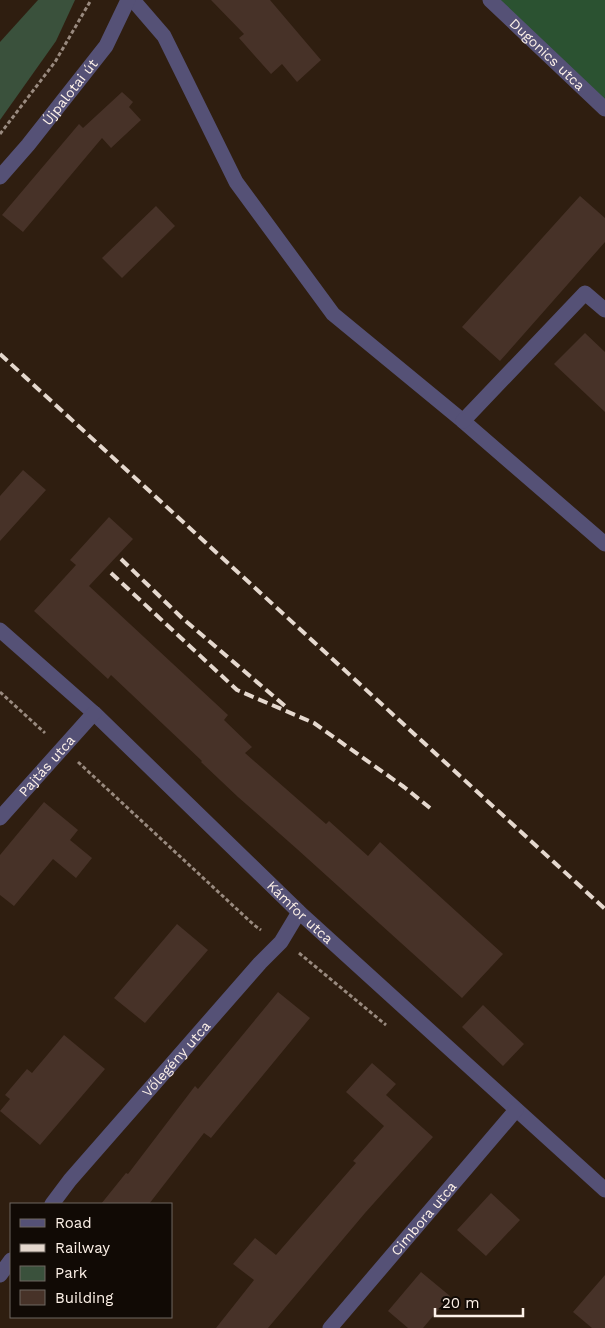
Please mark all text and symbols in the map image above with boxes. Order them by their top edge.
street label: Dugonics utca [507,15,588,94]
street label: Újpalotai út [39,56,101,128]
street label: Pajtás utca [15,732,78,800]
street label: Kámfor utca [264,878,336,947]
street label: Vőlegény utca [139,1018,213,1100]
street label: Cimbora utca [387,1178,459,1259]
legend [10,1203,172,1318]
text: Road [55,1214,92,1232]
text: Railway [55,1239,110,1257]
text: Park [55,1264,88,1282]
scale bar [435,1286,522,1318]
text: Building [55,1289,113,1307]
text: 20 m [442,1294,480,1312]

